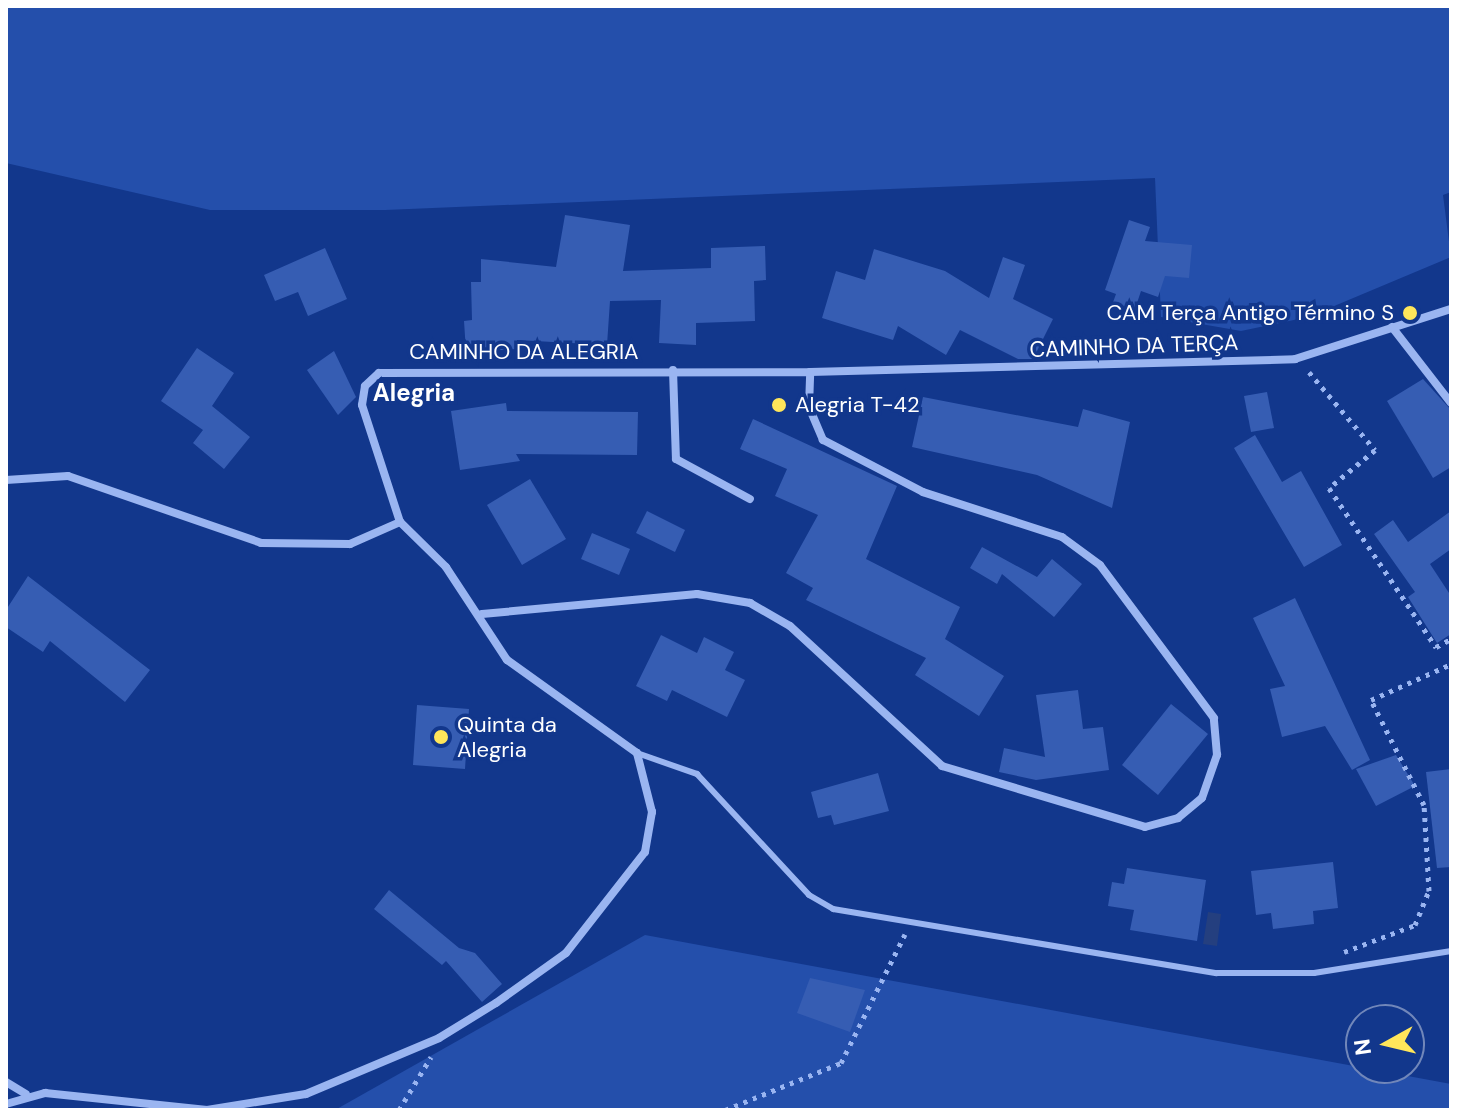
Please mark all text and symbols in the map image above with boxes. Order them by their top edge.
place label: CAM Terça Antigo Término S [1107,300,1394,326]
marker: CAM Terça Antigo Término S [1401,304,1419,322]
street label: CAMINHO DA TERÇA [1029,329,1239,363]
street label: CAMINHO DA ALEGRIA [409,339,639,365]
district label: Alegria [373,379,455,407]
place label: Alegria T-42 [795,392,920,418]
marker: Alegria T-42 [770,396,788,414]
place label: Quinta da Alegria [457,711,557,762]
marker: Quinta da Alegria [432,728,450,746]
north arrow [1345,1004,1425,1084]
text: N [1347,1037,1378,1057]

